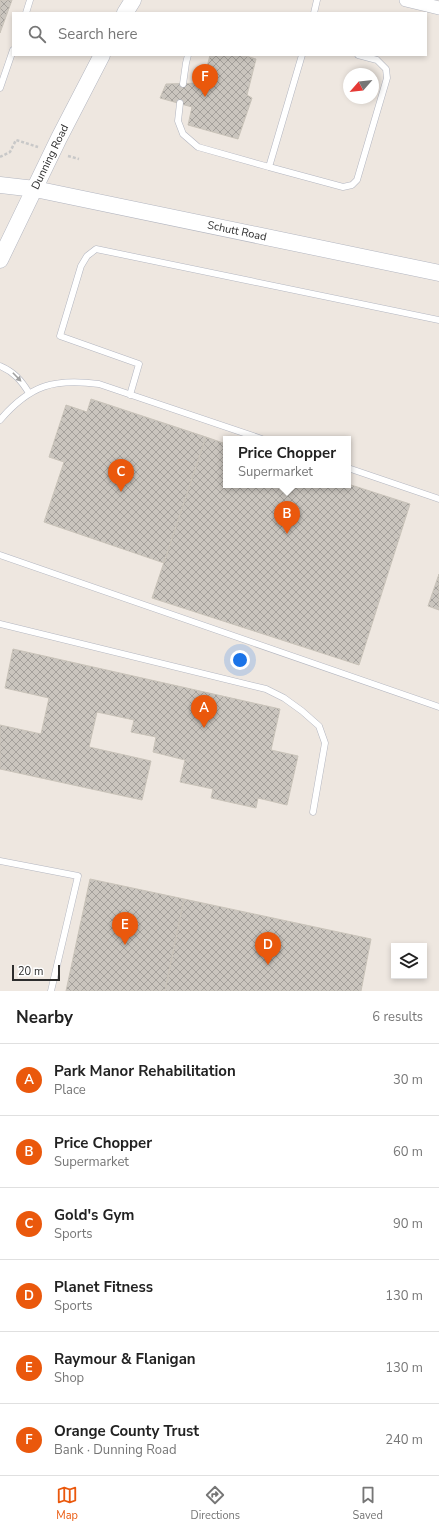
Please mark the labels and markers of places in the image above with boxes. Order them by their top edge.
pin: F [192,64,218,97]
pin: C [108,459,134,492]
pin: B [274,501,300,534]
pin: A [191,695,217,728]
pin: E [112,912,138,945]
pin: D [255,932,281,965]

